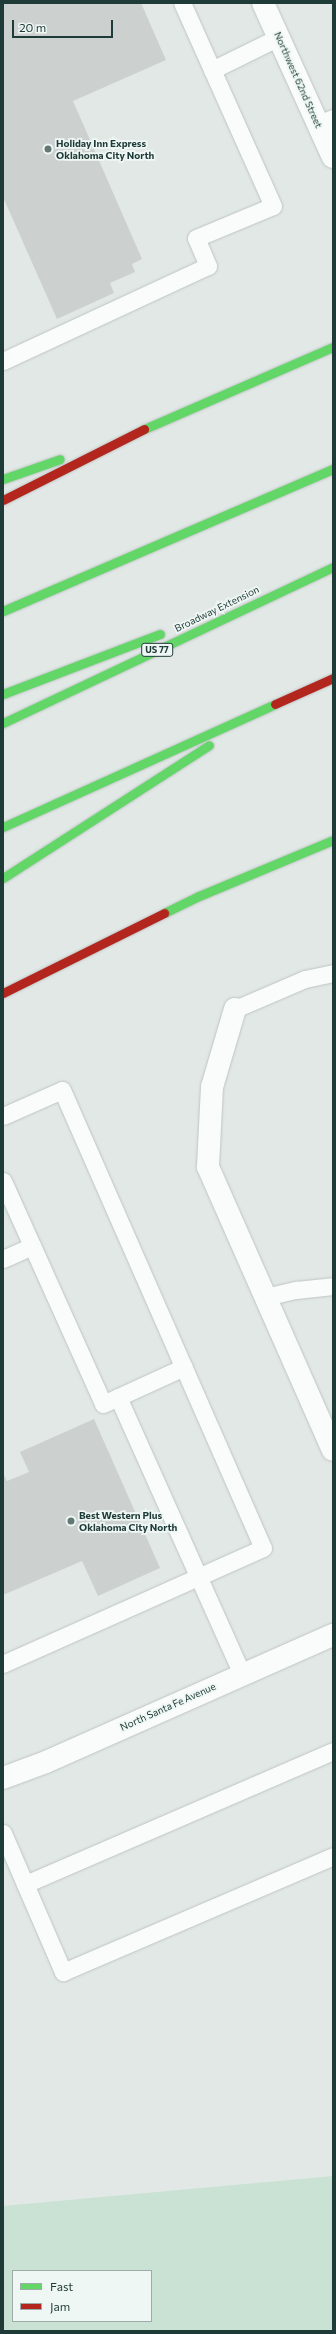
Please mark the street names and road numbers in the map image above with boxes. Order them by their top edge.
street label: Northwest 62nd Street [271,30,325,130]
street label: Broadway Extension [173,583,261,635]
road number: US 77 [141,643,173,657]
street label: North Santa Fe Avenue [118,1680,218,1734]

